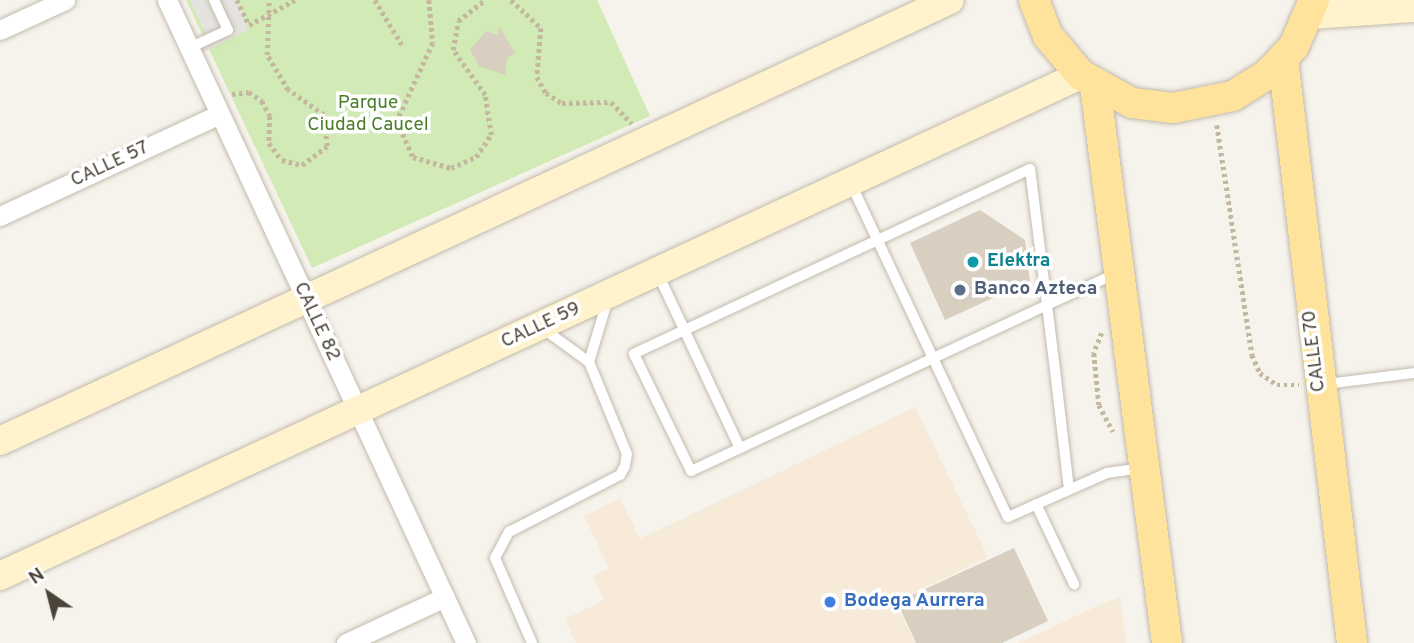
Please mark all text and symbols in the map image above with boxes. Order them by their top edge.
park label: Parque Ciudad Caucel [307,93,429,137]
street label: CALLE 57 [68,137,152,193]
place label: Elektra [987,251,1050,273]
marker: Elektra [965,254,981,270]
street label: CALLE 82 [288,279,344,365]
place label: Banco Azteca [974,279,1098,301]
marker: Banco Azteca [952,282,968,298]
street label: CALLE 59 [498,298,584,354]
street label: CALLE 70 [1299,308,1331,394]
north arrow [14,559,84,629]
text: N [24,563,49,591]
place label: Bodega Aurrera [844,591,985,613]
marker: Bodega Aurrera [822,594,838,610]

